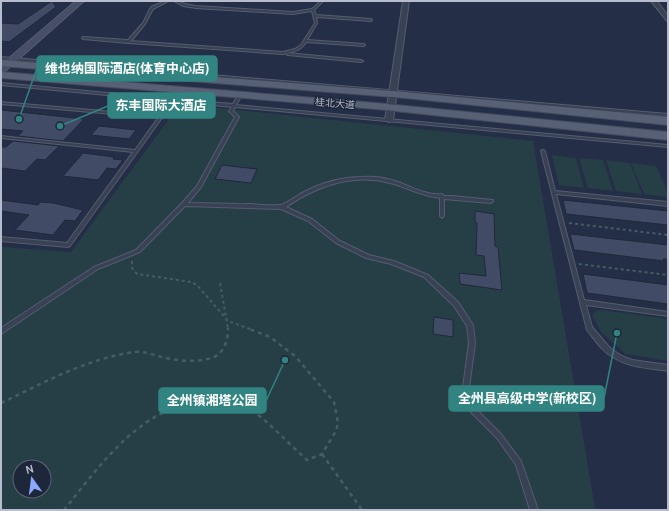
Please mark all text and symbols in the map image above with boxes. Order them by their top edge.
callout: 维也纳国际酒店(体育中心店) [37,56,217,81]
text: 维也纳国际酒店(体育中心店) [45,60,209,76]
callout: 东丰国际大酒店 [108,93,215,118]
street label: 桂北大道 [314,95,355,112]
text: 东丰国际大酒店 [115,97,207,113]
callout: 全州县高级中学(新校区) [449,386,604,411]
callout: 全州镇湘塔公园 [159,388,266,413]
text: 全州县高级中学(新校区) [458,390,596,406]
text: 全州镇湘塔公园 [166,392,258,408]
north arrow [12,459,52,499]
text: N [24,462,35,477]

